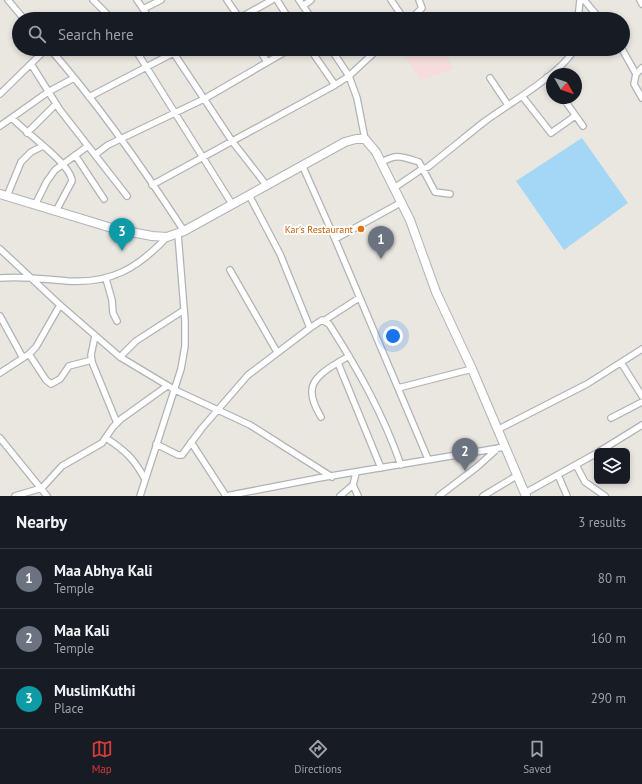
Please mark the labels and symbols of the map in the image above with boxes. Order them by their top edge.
north arrow [546,68,582,104]
pin: 3 [109,218,135,251]
place label: Kar's Restaurant [285,223,354,236]
marker: Kar's Restaurant [356,224,366,234]
pin: 1 [368,226,394,259]
your location [383,326,403,346]
pin: 2 [452,438,478,471]

